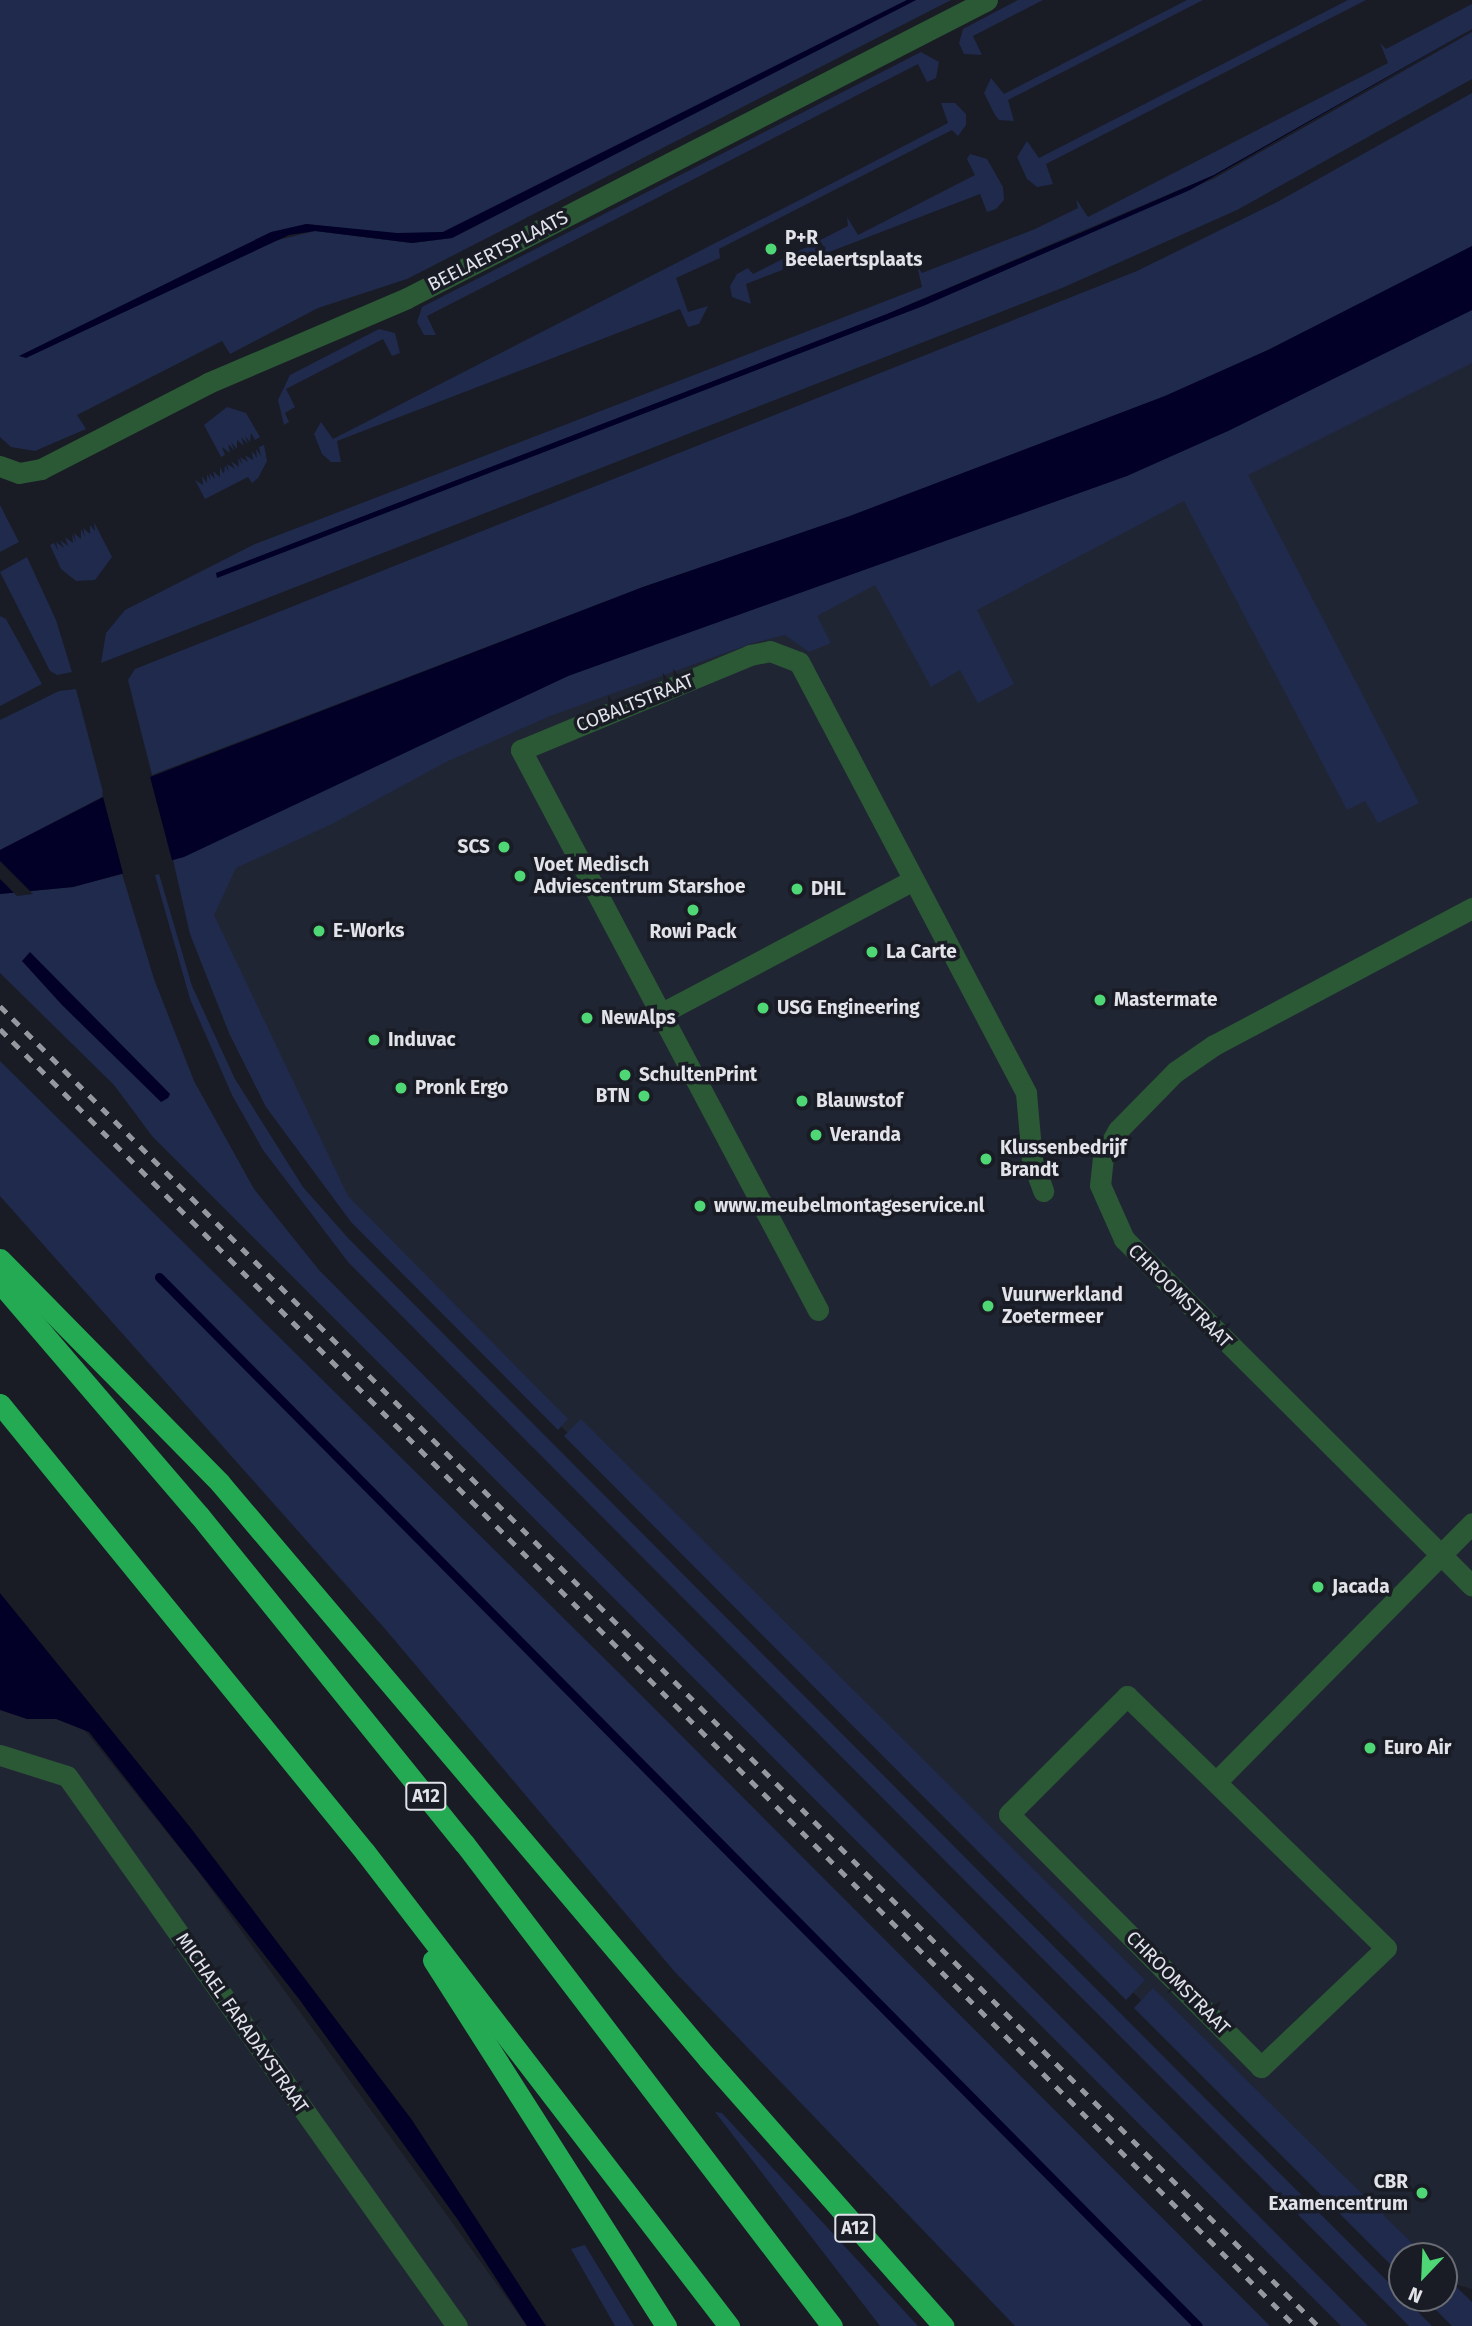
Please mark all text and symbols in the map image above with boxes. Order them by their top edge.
street label: BEELAERTSPLAATS [424,206,572,296]
place label: P+R Beelaertsplaats [785,227,922,271]
marker: P+R Beelaertsplaats [763,241,779,257]
street label: COBALTSTRAAT [573,669,697,737]
place label: SCS [458,836,490,858]
marker: SCS [496,839,512,855]
place label: Voet Medisch Adviescentrum Starshoe [534,854,745,898]
marker: Voet Medisch Adviescentrum Starshoe [512,868,528,884]
place label: DHL [811,878,846,900]
marker: DHL [789,881,805,897]
marker: Rowi Pack [685,902,701,918]
place label: E-Works [333,920,405,942]
place label: Rowi Pack [649,921,737,943]
marker: E-Works [311,923,327,939]
place label: La Carte [886,941,957,963]
marker: La Carte [864,944,880,960]
place label: Mastermate [1114,989,1217,1011]
marker: Mastermate [1092,992,1108,1008]
place label: USG Engineering [777,997,920,1019]
marker: USG Engineering [755,1000,771,1016]
place label: NewAlps [601,1007,676,1029]
marker: NewAlps [579,1010,595,1026]
place label: Induvac [388,1029,456,1051]
marker: Induvac [366,1032,382,1048]
place label: SchultenPrint [639,1064,757,1086]
marker: SchultenPrint [617,1067,633,1083]
place label: Pronk Ergo [415,1077,508,1099]
marker: Pronk Ergo [393,1080,409,1096]
place label: BTN [596,1085,630,1107]
marker: BTN [636,1088,652,1104]
place label: Blauwstof [816,1090,903,1112]
marker: Blauwstof [794,1093,810,1109]
place label: Veranda [830,1124,901,1146]
marker: Veranda [808,1127,824,1143]
place label: Klussenbedrijf Brandt [1000,1137,1127,1181]
marker: Klussenbedrijf Brandt [978,1151,994,1167]
place label: www.meubelmontageservice.nl [714,1195,984,1217]
marker: www.meubelmontageservice.nl [692,1198,708,1214]
street label: CHROOMSTRAAT [1123,1239,1237,1353]
place label: Vuurwerkland Zoetermeer [1002,1284,1123,1328]
marker: Vuurwerkland Zoetermeer [980,1298,996,1314]
place label: Jacada [1332,1576,1390,1598]
marker: Jacada [1310,1579,1326,1595]
place label: Euro Air [1384,1737,1451,1759]
marker: Euro Air [1362,1740,1378,1756]
road number: A12 [405,1781,447,1810]
street label: CHROOMSTRAAT [1121,1926,1235,2040]
street label: MICHAEL FARADAYSTRAAT [171,1928,313,2118]
place label: CBR Examencentrum [1269,2171,1408,2215]
marker: CBR Examencentrum [1414,2185,1430,2201]
road number: A12 [834,2214,876,2242]
north arrow [1388,2242,1458,2312]
text: N [1405,2282,1426,2308]

